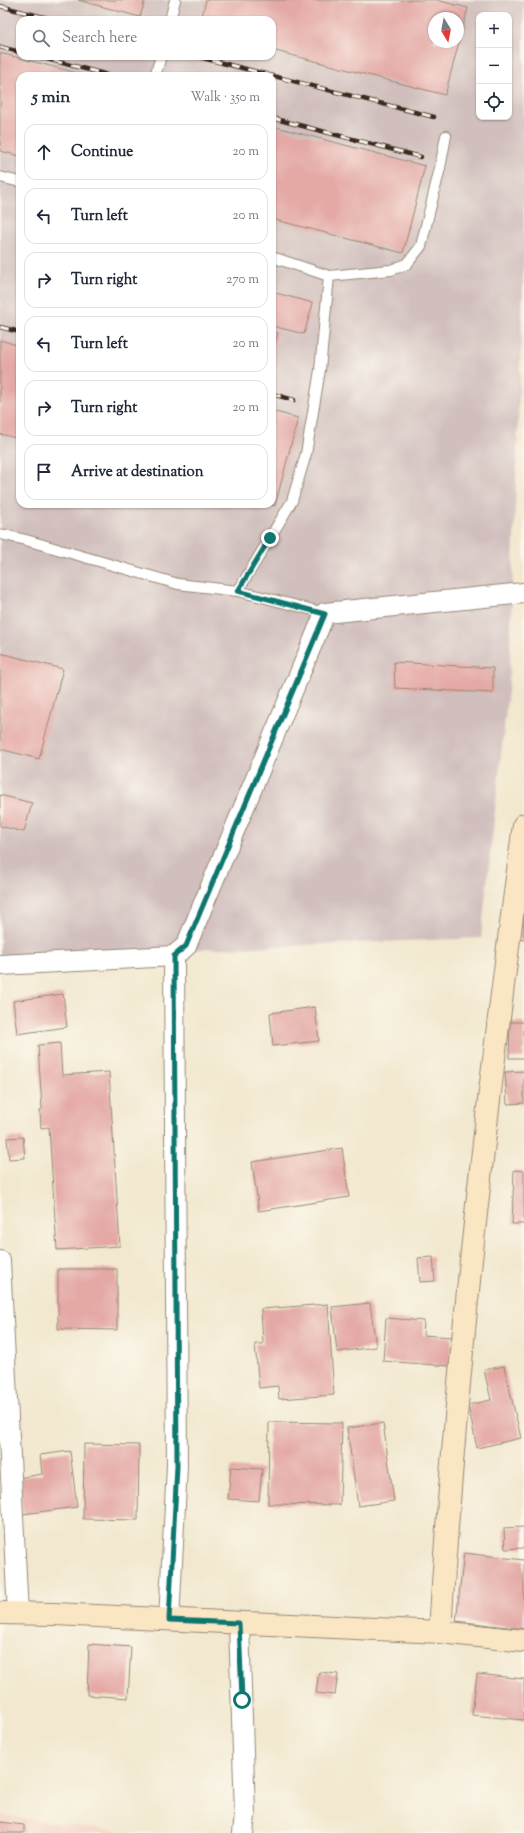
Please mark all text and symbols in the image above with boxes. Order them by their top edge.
north arrow [428,12,464,48]
map controls [476,12,512,120]
button: + [476,12,512,48]
search box [16,16,276,60]
icon: search [30,27,52,49]
text: Search here [62,28,137,49]
button: − [476,48,512,84]
button: locate [476,84,512,120]
text: 5 min [32,86,70,110]
text: Walk · 350 m [191,89,260,107]
icon: ahead [33,141,55,163]
text: Continue [71,142,133,163]
text: 20 m [233,143,259,161]
icon: left [33,205,55,227]
text: Turn left [71,206,128,227]
text: 20 m [233,207,259,225]
icon: right [33,269,55,291]
text: Turn right [71,270,137,291]
text: 270 m [226,271,259,289]
icon: left [33,333,55,355]
text: Turn left [71,334,128,355]
text: 20 m [233,335,259,353]
icon: right [33,397,55,419]
text: Turn right [71,398,137,419]
text: 20 m [233,399,259,417]
icon: arrive [33,461,55,483]
text: Arrive at destination [71,462,204,483]
route end [261,529,279,547]
route start [233,1691,251,1709]

